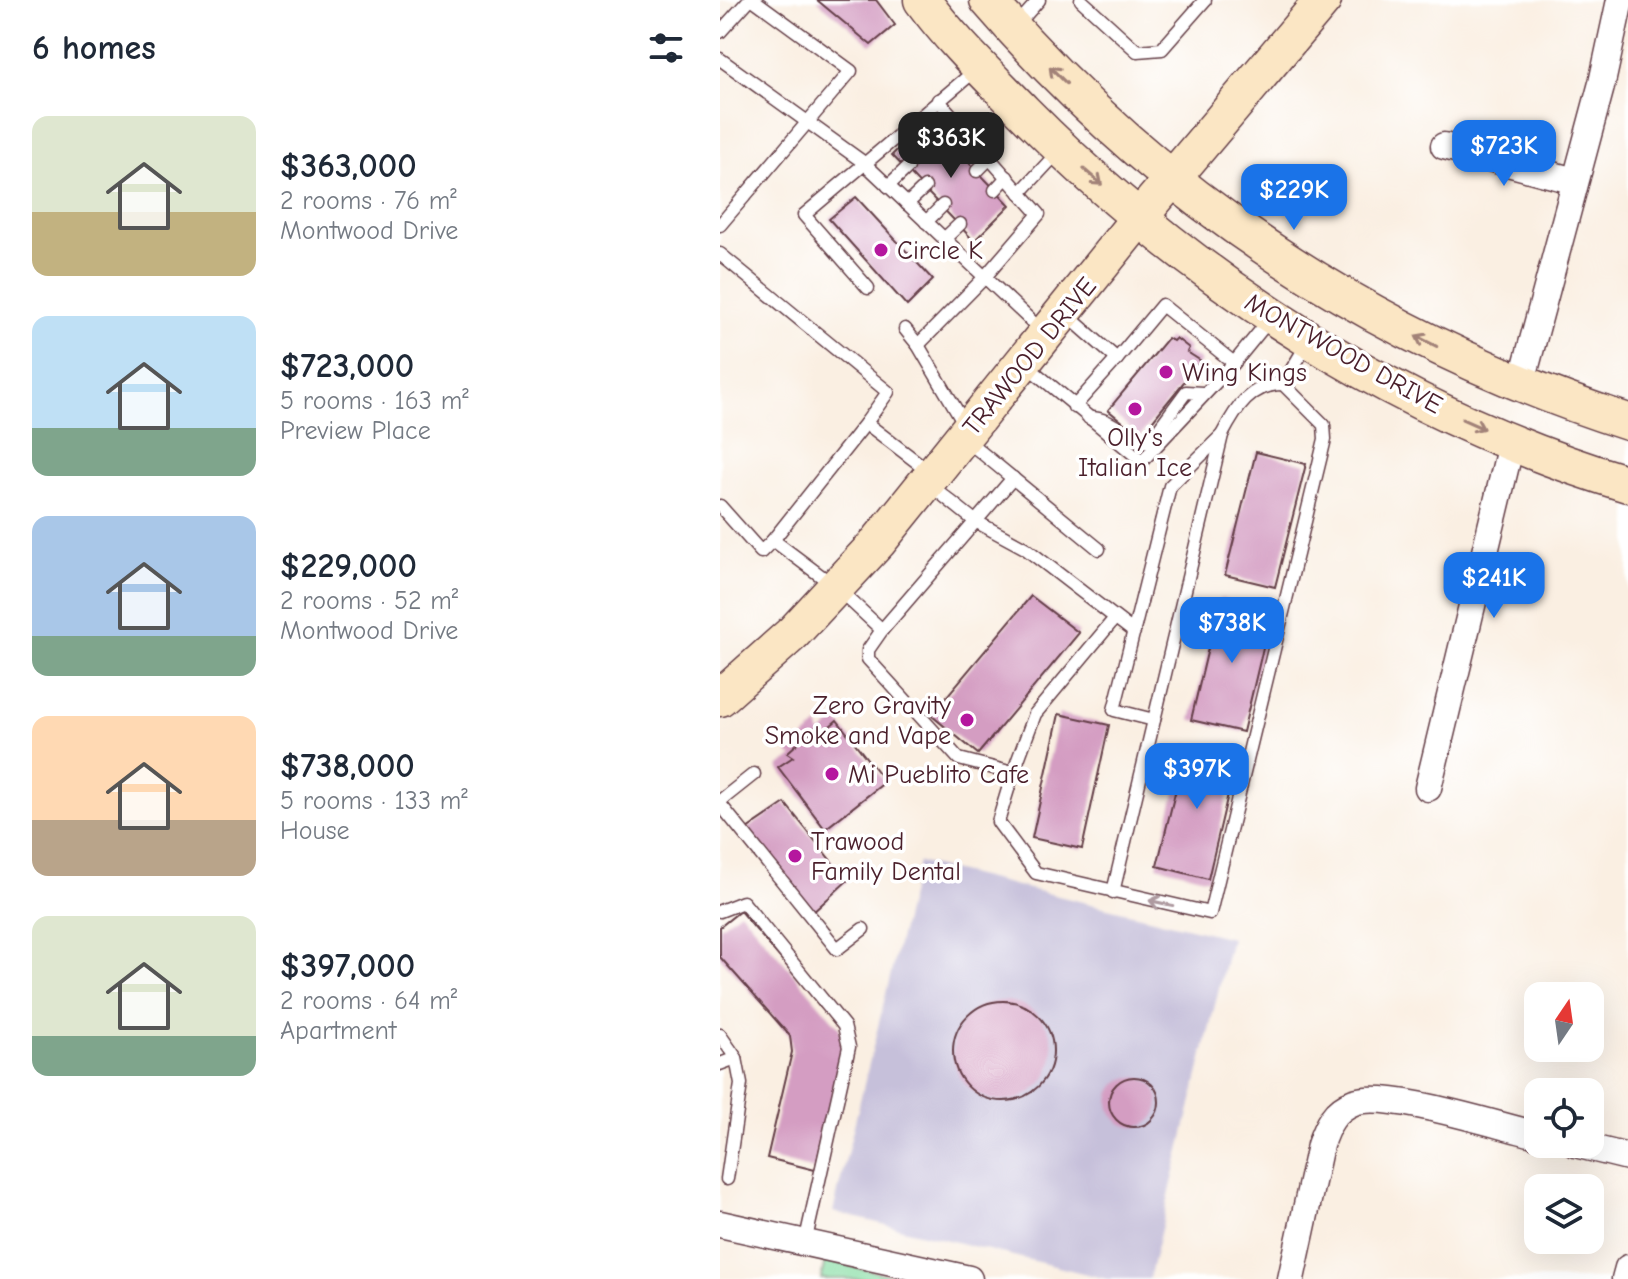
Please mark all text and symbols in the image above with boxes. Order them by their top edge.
icon: filters [644,26,688,70]
text: 6 homes [32,28,156,68]
one-way arrow [1049,66,1068,85]
pin: $363K [895,112,1007,180]
pin: $723K [1448,120,1560,188]
text: $363K [916,123,986,153]
text: $723K [1470,131,1538,161]
text: $363,000 [280,146,417,186]
icon: home [96,148,192,244]
pin: $229K [1238,164,1350,232]
one-way arrow [1082,168,1102,186]
text: $229K [1259,175,1329,205]
text: 2 rooms · 76 m² [280,186,457,216]
text: Montwood Drive [280,216,458,246]
place label: Circle K [897,236,983,266]
marker: Circle K [872,241,890,259]
street label: TRAWOOD DRIVE [957,272,1103,442]
street label: MONTWOOD DRIVE [1240,287,1447,421]
one-way arrow [1414,333,1438,348]
text: $723,000 [280,346,414,386]
icon: home [96,348,192,444]
place label: Wing Kings [1182,358,1307,388]
marker: Wing Kings [1157,363,1175,381]
text: 5 rooms · 163 m² [280,386,469,416]
marker: Olly's Italian Ice [1126,400,1144,418]
text: Preview Place [280,416,431,446]
one-way arrow [1461,417,1485,432]
place label: Olly's Italian Ice [1078,423,1192,483]
text: $229,000 [280,546,417,586]
icon: home [96,548,192,644]
pin: $241K [1438,552,1550,620]
text: $241K [1462,563,1526,593]
text: 2 rooms · 52 m² [280,586,458,616]
pin: $738K [1176,597,1288,665]
text: $738K [1198,608,1266,638]
text: Montwood Drive [280,616,458,646]
place label: Zero Gravity Smoke and Vape [765,691,951,751]
marker: Zero Gravity Smoke and Vape [958,711,976,729]
pin: $397K [1141,743,1253,811]
text: $738,000 [280,746,415,786]
icon: home [96,748,192,844]
text: $397K [1163,754,1231,784]
place label: Mi Pueblito Cafe [848,760,1029,790]
marker: Mi Pueblito Cafe [823,765,841,783]
text: 5 rooms · 133 m² [280,786,468,816]
text: House [280,816,350,846]
place label: Trawood Family Dental [811,827,961,887]
marker: Trawood Family Dental [786,847,804,865]
one-way arrow [1149,895,1175,910]
text: $397,000 [280,946,415,986]
icon: home [96,948,192,1044]
north arrow [1524,982,1604,1062]
map controls [1524,982,1604,1254]
text: 2 rooms · 64 m² [280,986,457,1016]
text: Apartment [280,1016,396,1046]
button: locate [1524,1078,1604,1158]
button: layers [1524,1174,1604,1254]

